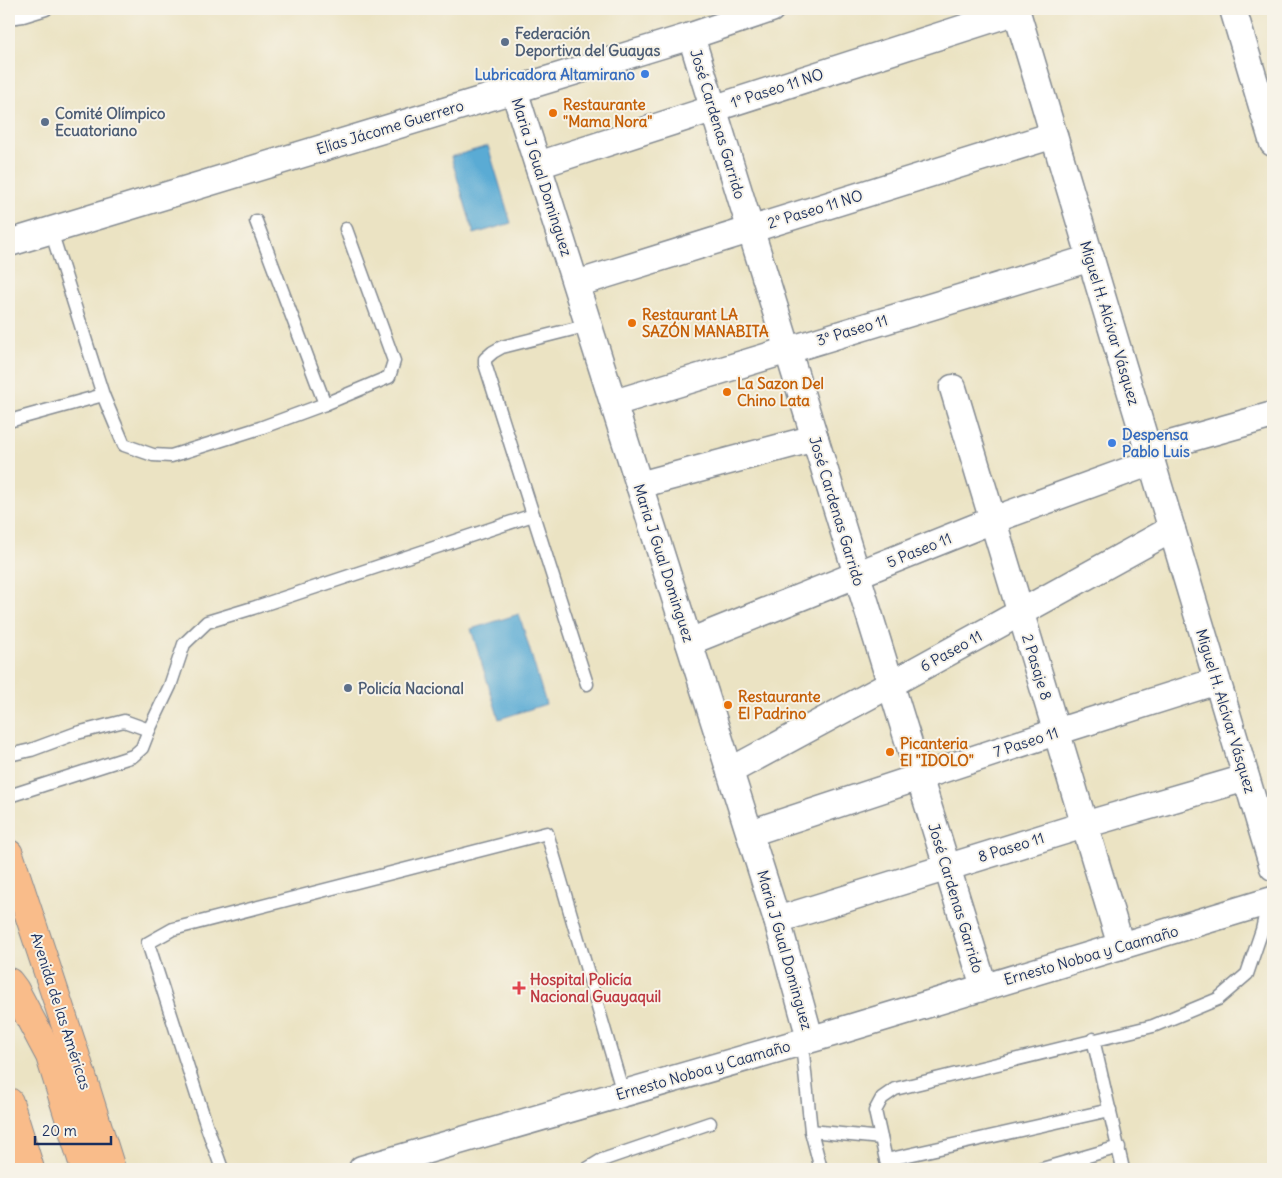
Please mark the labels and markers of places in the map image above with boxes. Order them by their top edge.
place label: Federación Deportiva del Guayas [515,24,660,61]
marker: Federación Deportiva del Guayas [499,36,511,48]
place label: Lubricadora Altamirano [474,65,636,84]
marker: Lubricadora Altamirano [639,68,651,80]
place label: Restaurante "Mama Nora" [563,95,652,131]
place label: Comité Olímpico Ecuatoriano [55,104,166,140]
marker: Restaurante "Mama Nora" [547,107,559,119]
marker: Comité Olímpico Ecuatoriano [39,116,51,128]
place label: Restaurant LA SAZÓN MANABITA [642,305,769,341]
marker: Restaurant LA SAZÓN MANABITA [626,317,638,329]
place label: La Sazon Del Chino Lata [737,374,824,410]
marker: La Sazon Del Chino Lata [721,386,733,398]
place label: Despensa Pablo Luis [1122,425,1190,461]
marker: Despensa Pablo Luis [1106,437,1118,449]
place label: Policía Nacional [358,679,464,698]
marker: Policía Nacional [342,682,354,694]
place label: Restaurante El Padrino [738,687,821,723]
marker: Restaurante El Padrino [722,699,734,711]
place label: Picanteria El "IDOLO" [900,734,974,770]
marker: Picanteria El "IDOLO" [884,746,896,758]
place label: Hospital Policía Nacional Guayaquil [530,970,661,1007]
marker: Hospital Policía Nacional Guayaquil [512,981,526,995]

